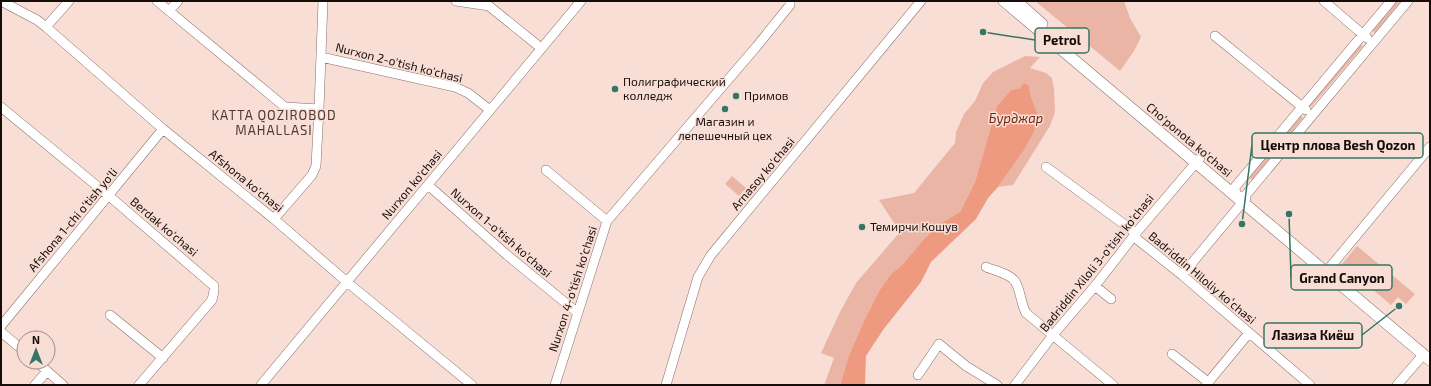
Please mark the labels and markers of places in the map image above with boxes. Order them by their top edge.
callout: Petrol [1035,28,1089,53]
place label: Полиграфический колледж [623,74,726,102]
marker: Полиграфический колледж [610,84,620,94]
place label: Примов [744,88,789,102]
marker: Примов [731,91,741,101]
marker: Магазин и лепешечный цех [720,104,730,114]
place label: Магазин и лепешечный цех [678,114,773,142]
callout: Центр плова Besh Qozon [1252,133,1423,158]
place label: Темирчи Кошув [870,219,958,234]
marker: Темирчи Кошув [857,222,867,232]
callout: Grand Canyon [1291,265,1392,290]
callout: Лазиза Киёш [1264,323,1362,348]

